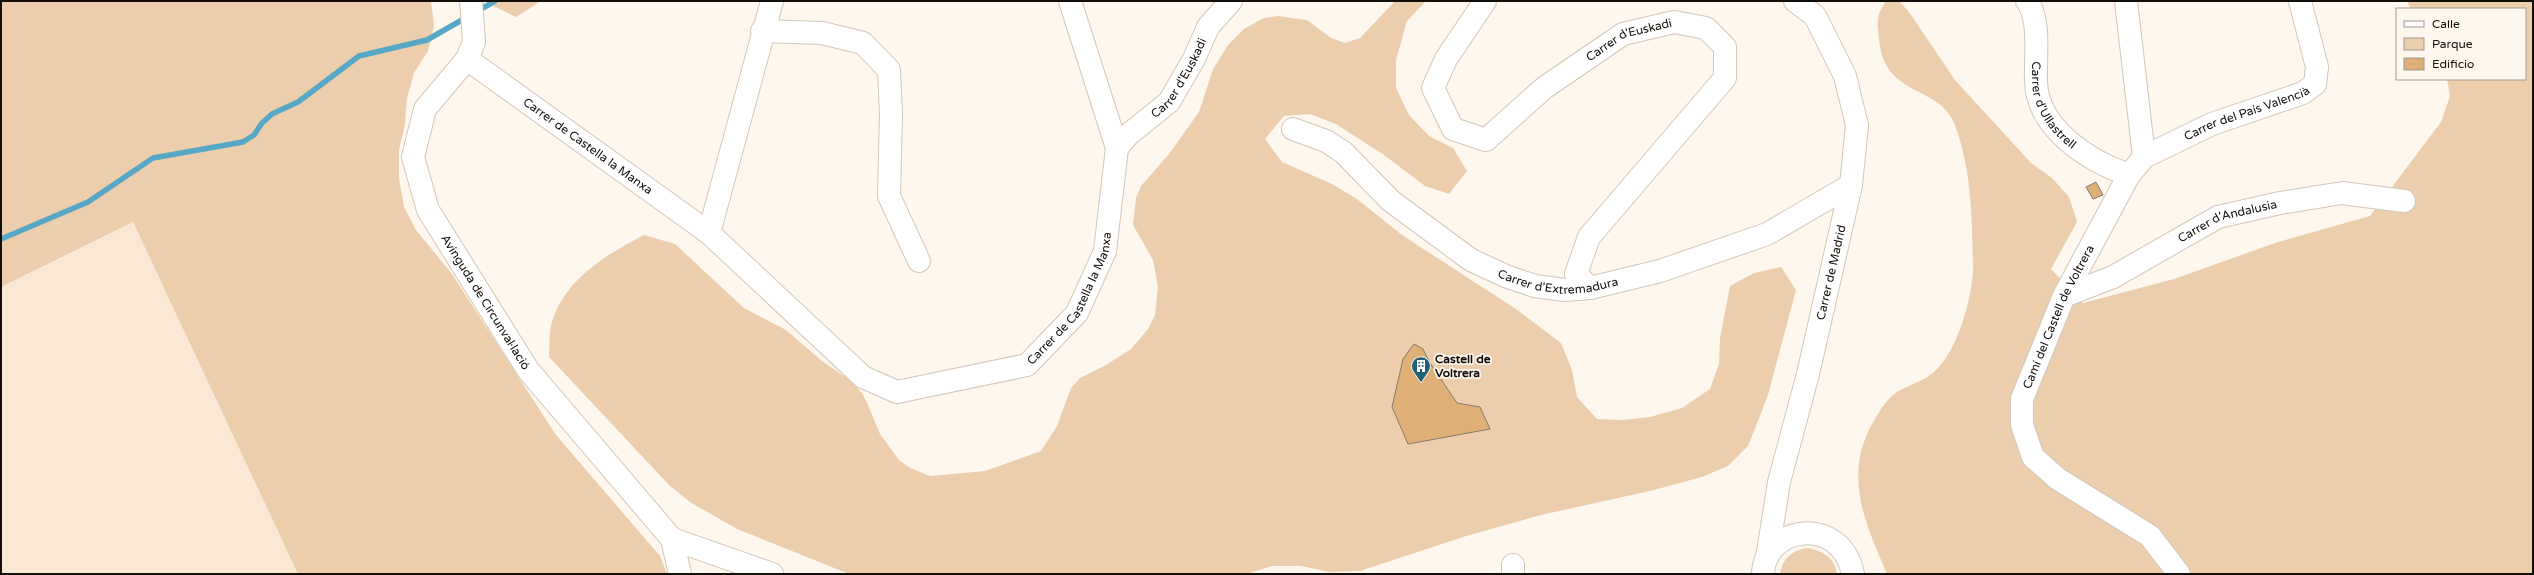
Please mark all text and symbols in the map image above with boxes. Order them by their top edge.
legend [2396,8,2526,80]
street label: Carrer d'Euskadi [1583,16,1673,64]
text: Calle [2432,17,2460,31]
street label: Carrer d'Euskadi [1148,36,1209,121]
text: Parque [2432,37,2473,51]
text: Edificio [2432,57,2474,71]
street label: Carrer d'Ullastrell [2029,61,2079,152]
street label: Carrer del País Valencià [2182,83,2313,144]
street label: Carrer de Castella la Manxa [521,95,655,197]
street label: Carrer d'Andalusia [2175,197,2278,245]
street label: Carrer de Madrid [1814,223,1849,321]
street label: Carrer de Castella la Manxa [1024,231,1114,368]
street label: Avinguda de Circunval·lació [438,232,533,372]
street label: Camí del Castell de Voltrera [2020,243,2097,391]
street label: Carrer d'Extremadura [1496,266,1619,297]
place label: Castell de Voltrera [1435,352,1491,380]
building icon: Castell de Voltrera [1410,355,1432,383]

